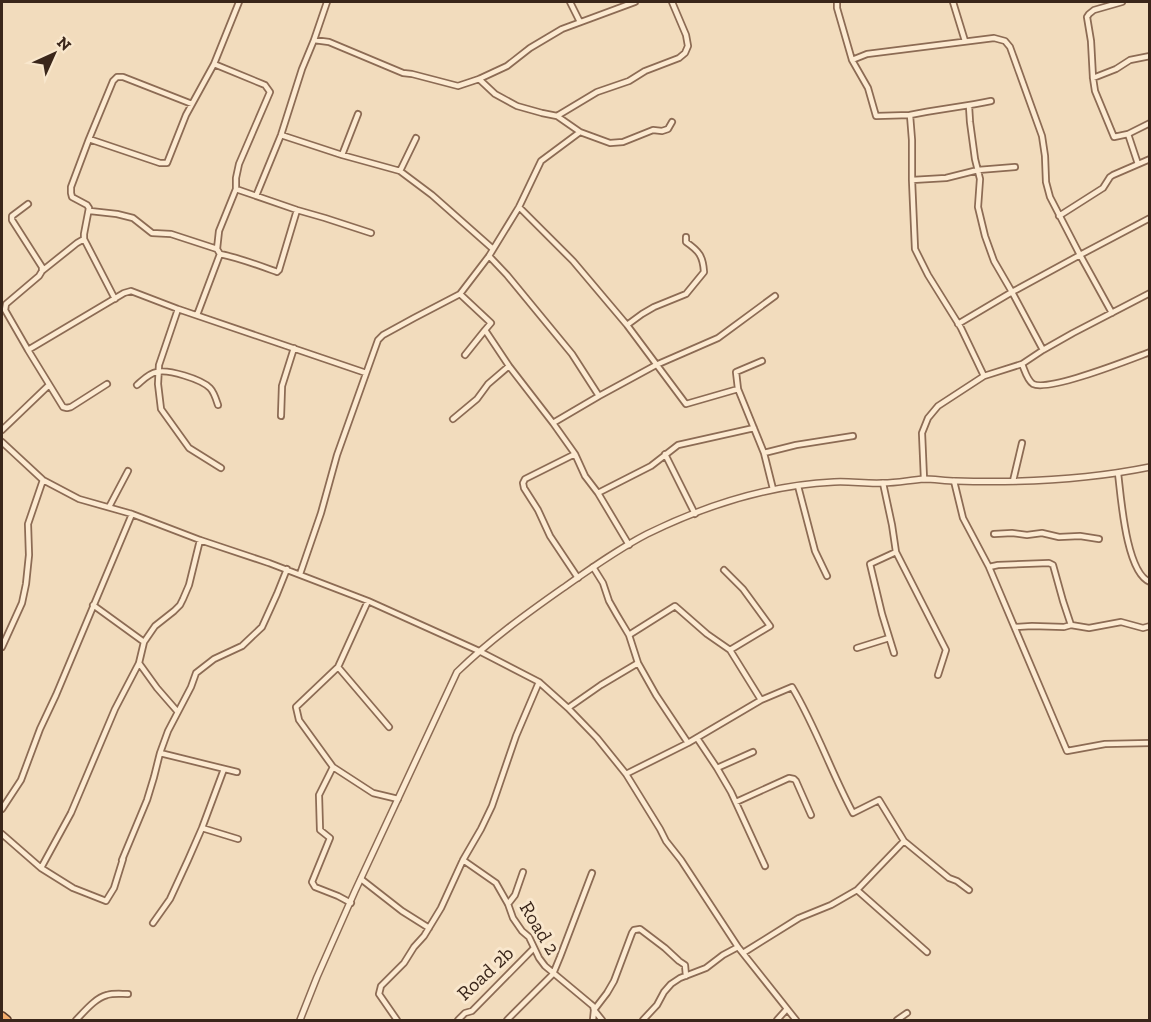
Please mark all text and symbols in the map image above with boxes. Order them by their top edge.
north arrow [24,24,84,84]
text: N [53,33,75,55]
street label: Road 2 [515,897,565,959]
street label: Road 2b [452,941,518,1005]

